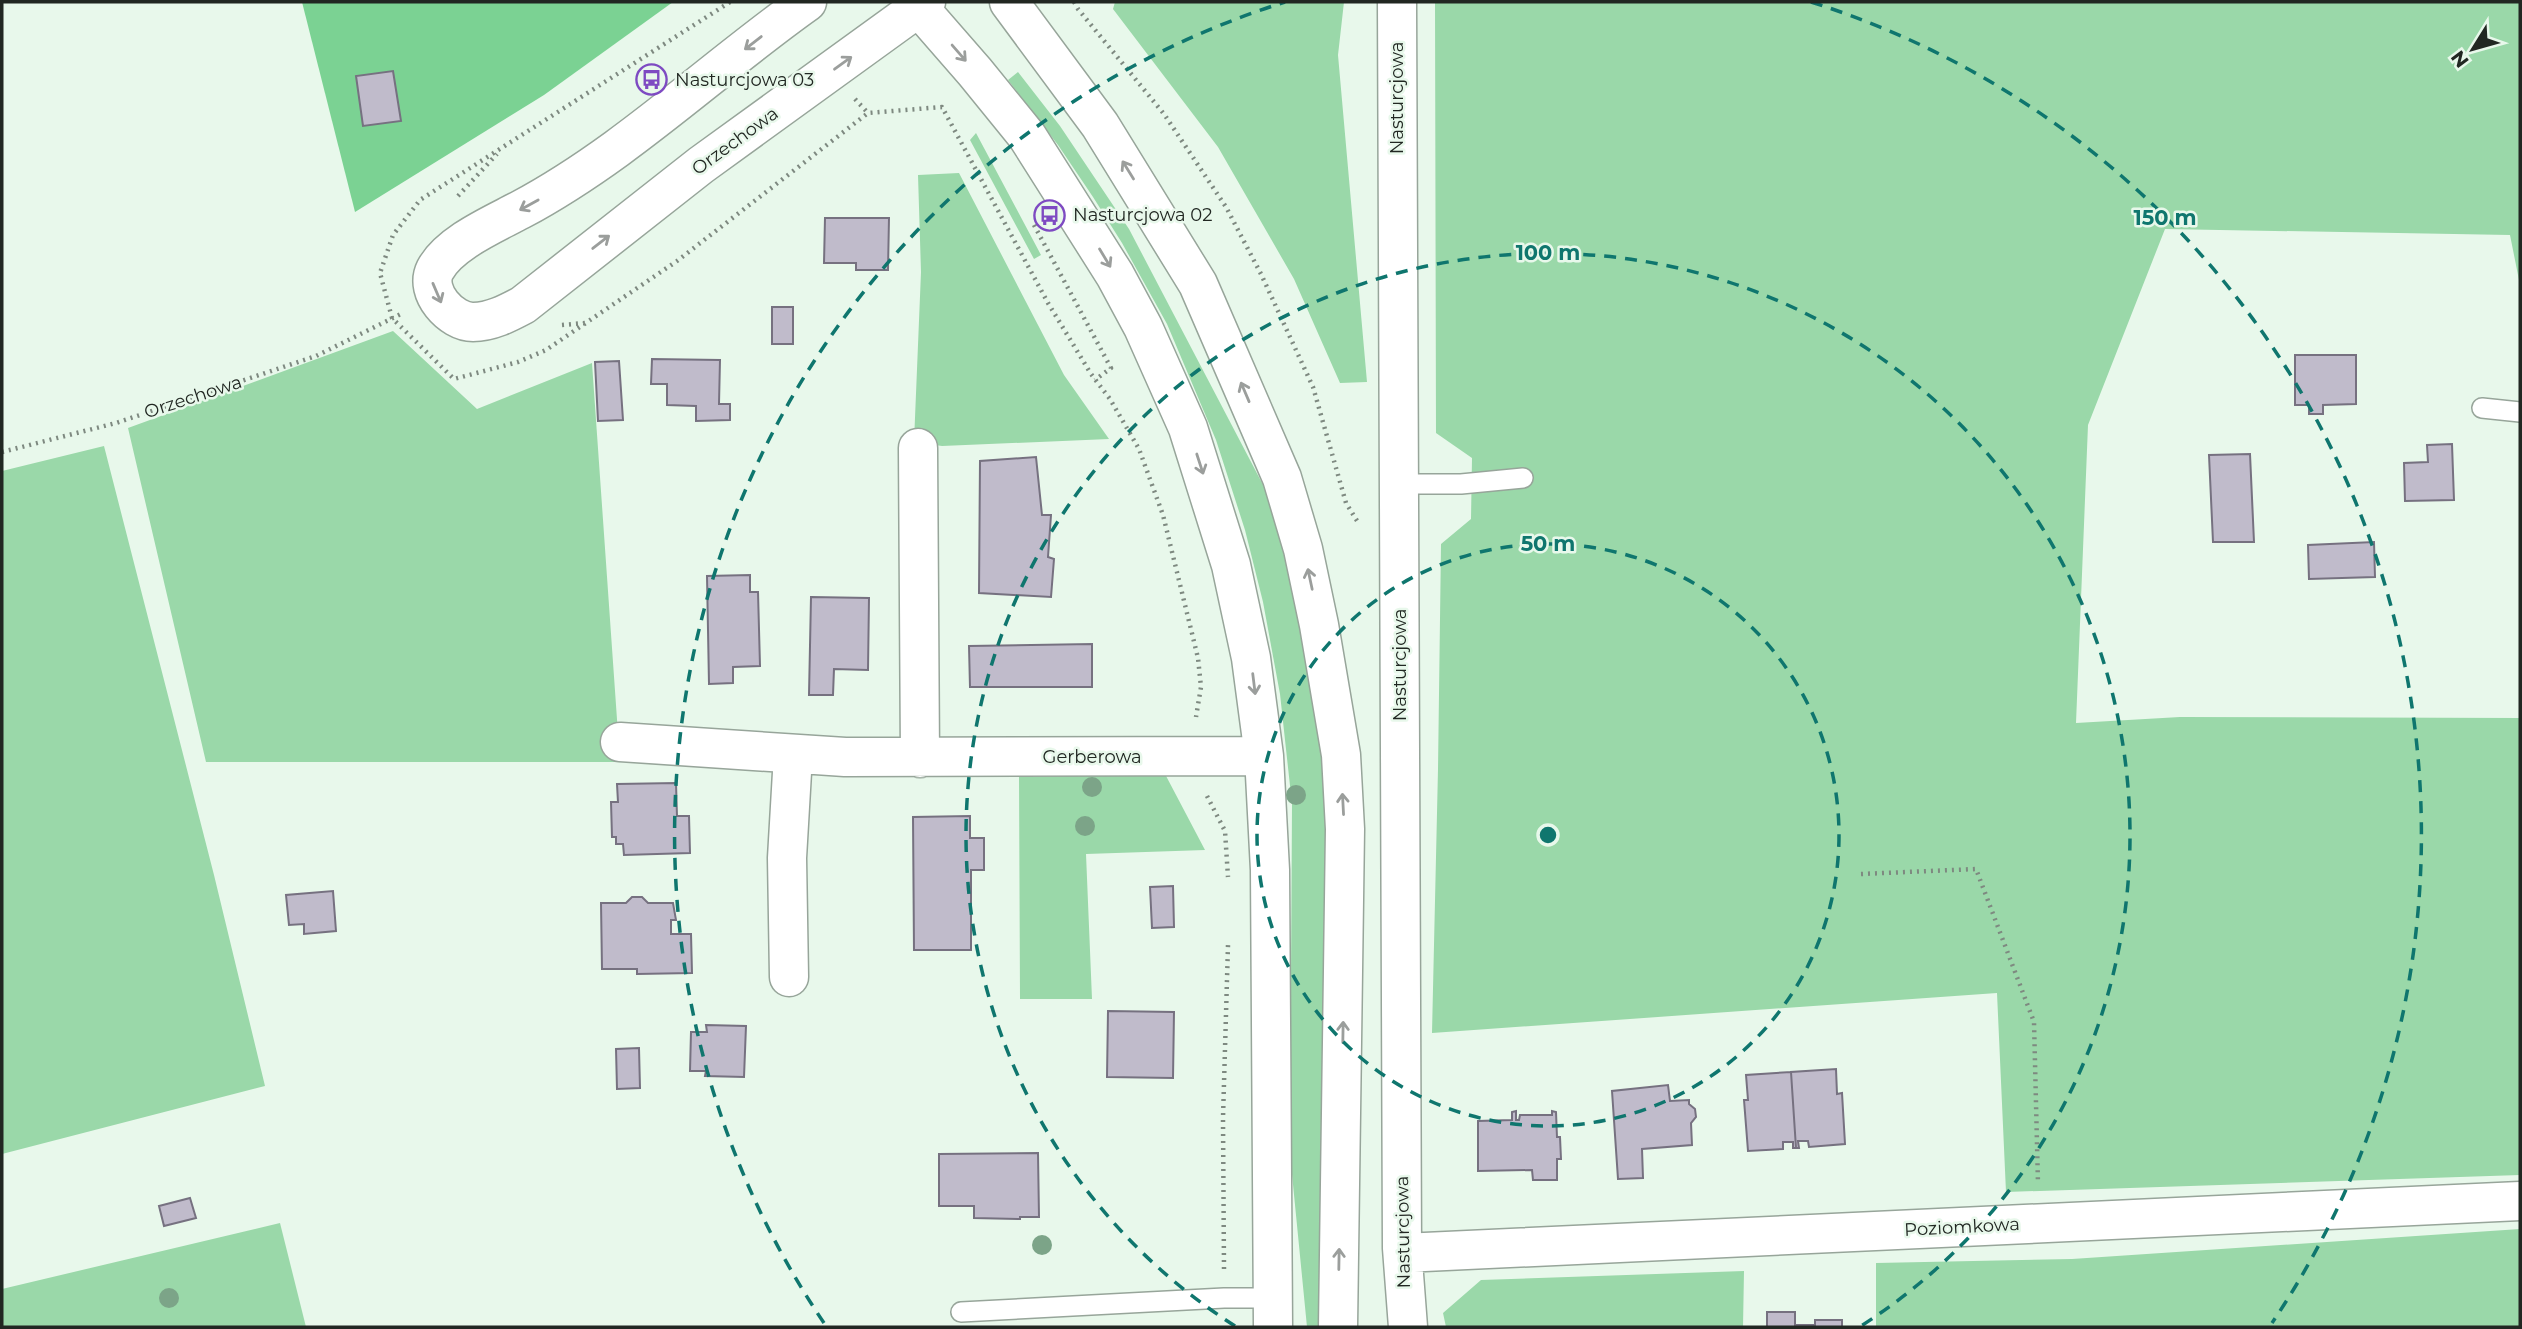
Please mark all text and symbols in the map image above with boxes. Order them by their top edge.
north arrow [2438,14,2508,84]
one-way arrow [744,35,763,50]
street label: Nasturcjowa [1386,42,1408,154]
one-way arrow [951,44,967,62]
text: N [2446,46,2474,72]
one-way arrow [833,56,852,71]
bus stop icon: Nasturcjowa 03 [635,63,669,97]
place label: Nasturcjowa 03 [675,69,814,91]
street label: Orzechowa [687,102,783,180]
one-way arrow [1121,161,1136,180]
one-way arrow [520,198,540,212]
bus stop icon: Nasturcjowa 02 [1033,198,1067,232]
place label: Nasturcjowa 02 [1073,204,1212,226]
text: 150 m [2134,205,2196,230]
one-way arrow [591,235,609,250]
text: 100 m [1516,240,1580,265]
one-way arrow [1098,247,1112,267]
one-way arrow [432,281,445,303]
street label: Orzechowa [141,371,245,423]
one-way arrow [1238,382,1251,404]
one-way arrow [1195,452,1207,474]
text: 50 m [1521,531,1575,556]
one-way arrow [1302,568,1316,591]
street label: Nasturcjowa [1389,609,1411,721]
one-way arrow [1248,672,1261,695]
street label: Gerberowa [1042,746,1142,768]
one-way arrow [1337,793,1350,816]
centre of rings [1536,823,1560,847]
one-way arrow [1336,1020,1350,1043]
street label: Nasturcjowa [1391,1176,1415,1288]
street label: Poziomkowa [1904,1213,2020,1241]
one-way arrow [1333,1248,1346,1271]

